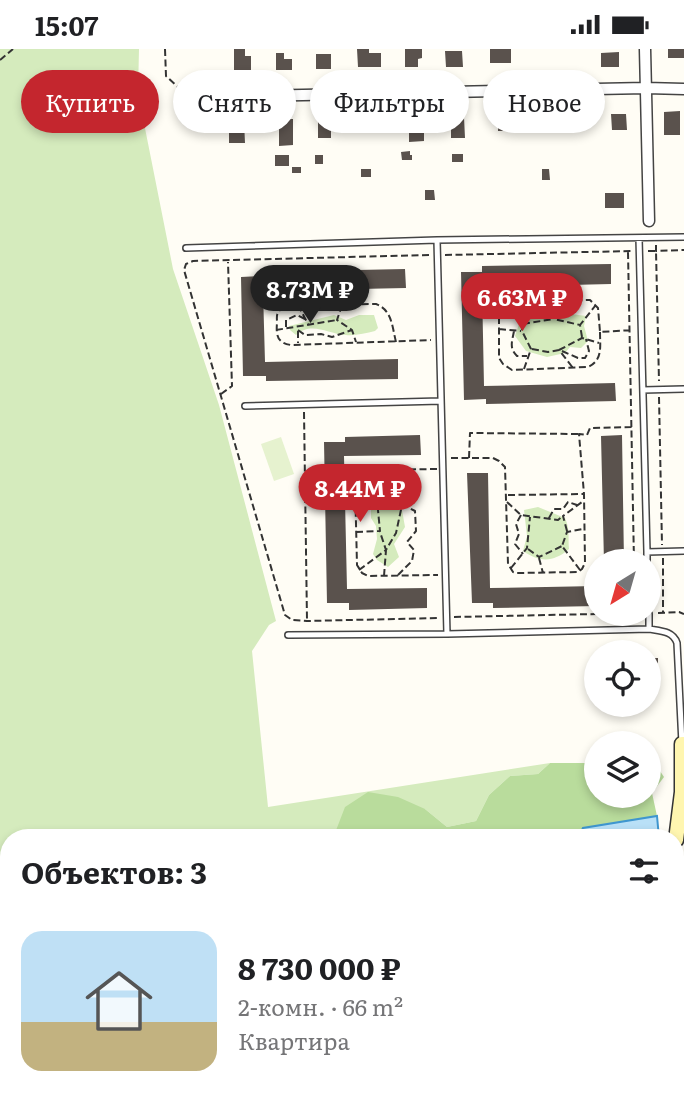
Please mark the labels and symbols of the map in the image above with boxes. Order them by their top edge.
pin: 8.73M ₽ [245,265,375,325]
pin: 6.63M ₽ [457,273,587,333]
pin: 8.44M ₽ [295,465,425,524]
north arrow [584,549,662,627]

